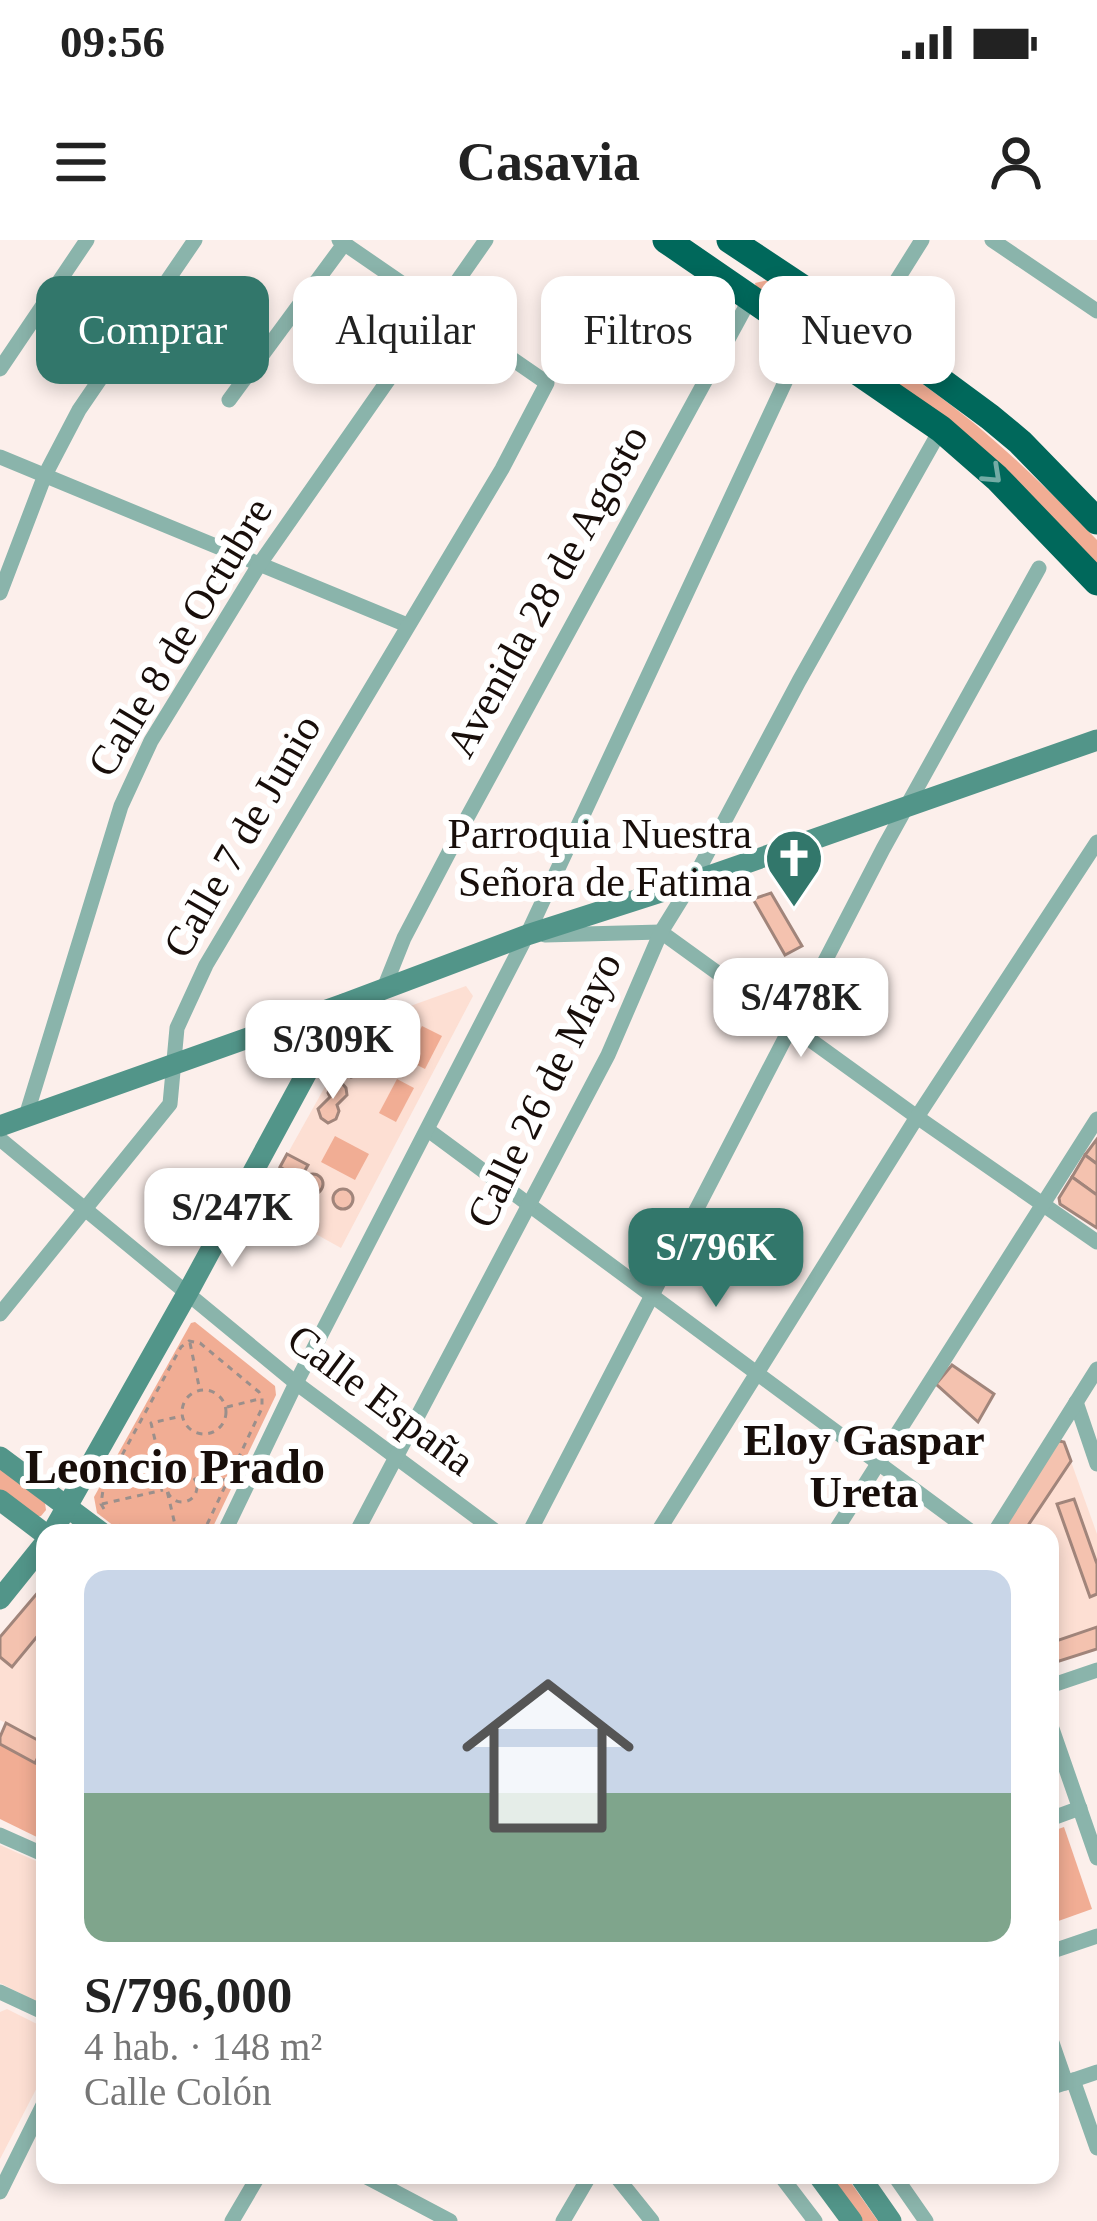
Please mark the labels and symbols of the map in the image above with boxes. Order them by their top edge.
street label: Avenida 28 de Agosto [437,417,657,765]
one-way arrow [980,461,1001,482]
street label: Calle 8 de Octubre [79,490,281,784]
street label: Calle 7 de Junio [154,707,330,965]
place label: Parroquia Nuestra Señora de Fatima [448,811,752,905]
church icon: Parroquia Nuestra Señora de Fatima [763,827,825,909]
street label: Calle 26 de Mayo [458,945,630,1235]
pin: S/478K [703,958,899,1060]
pin: S/309K [235,1000,431,1102]
pin: S/247K [134,1168,330,1270]
pin: S/796K [618,1208,814,1310]
street label: Calle España [279,1315,483,1485]
district label: Eloy Gaspar Ureta [743,1415,985,1517]
district label: Leoncio Prado [25,1440,325,1493]

